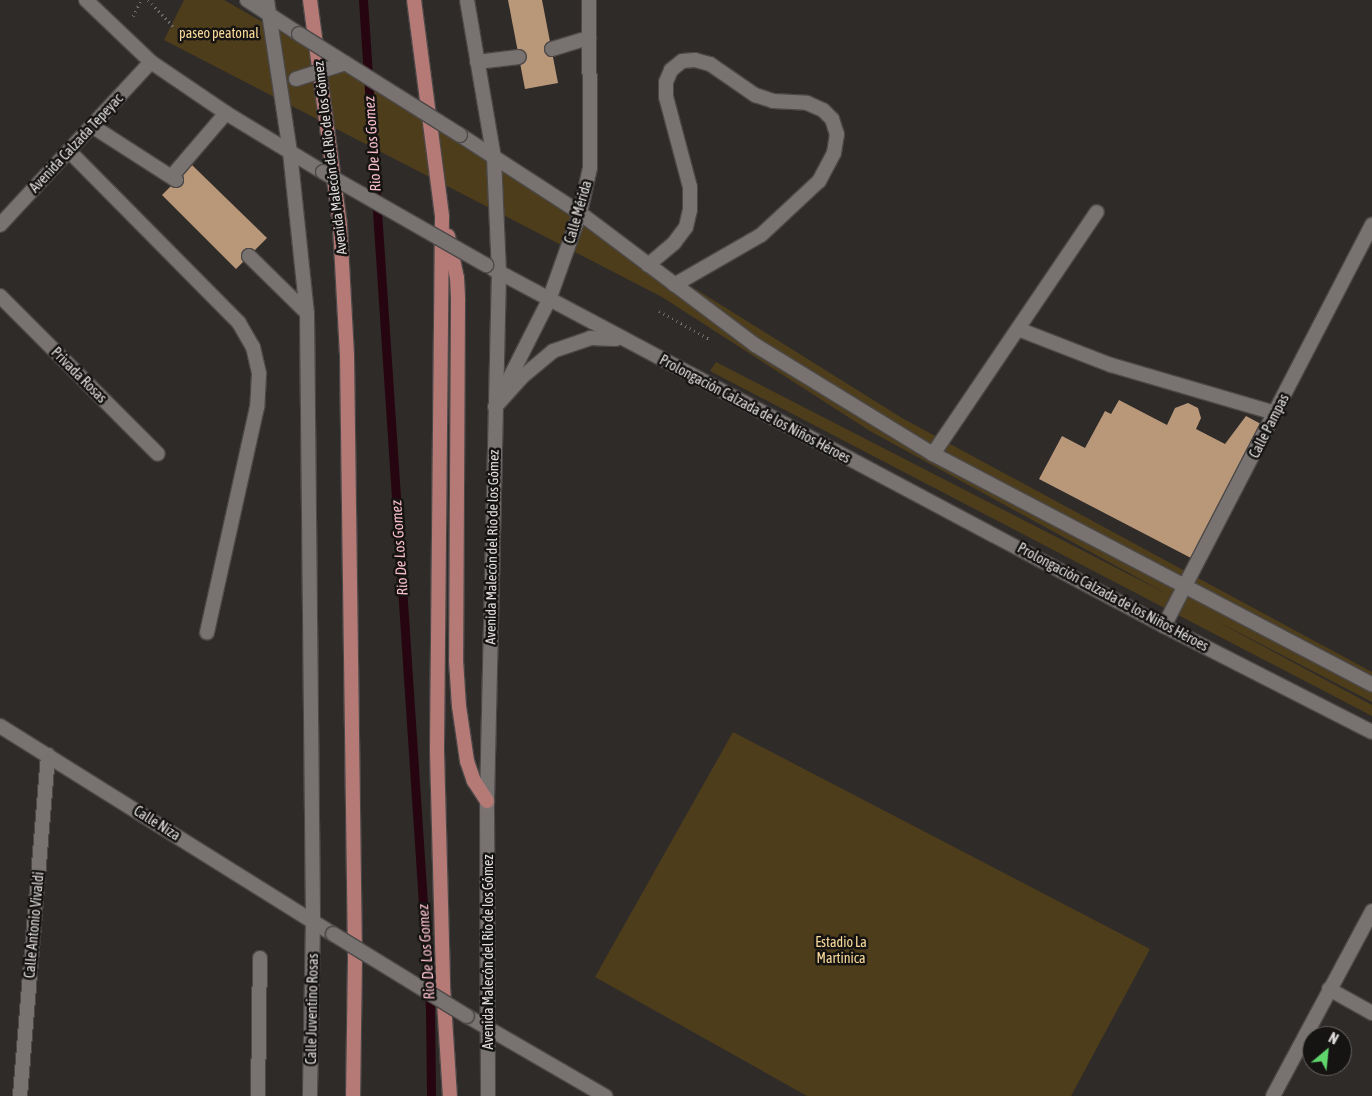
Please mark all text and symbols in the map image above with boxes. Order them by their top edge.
park label: paseo peatonal [179,25,259,41]
street label: Avenida Malecón del Río de los Gómez [310,60,350,256]
street label: Avenida Calzada Tepeyac [26,90,126,196]
water label: Rio De Los Gomez [360,96,384,192]
street label: Calle Mérida [561,179,595,245]
street label: Privada Rosas [48,344,110,406]
street label: Prolongación Calzada de los Niños Héroes [657,351,853,467]
street label: Calle Pampas [1246,391,1292,461]
street label: Avenida Malecón del Río de los Gómez [482,449,502,645]
water label: Rio De Los Gomez [387,500,411,596]
street label: Prolongación Calzada de los Niños Héroes [1015,539,1211,655]
street label: Calle Niza [131,802,183,844]
street label: Avenida Malecón del Río de los Gómez [480,855,496,1049]
street label: Calle Antonio Vivaldi [21,871,47,979]
water label: Rio De Los Gomez [414,904,438,1000]
park label: Estadio La Martinica [815,934,867,966]
street label: Calle Juventino Rosas [303,953,321,1065]
north arrow [1302,1026,1352,1076]
text: N [1326,1030,1341,1048]

